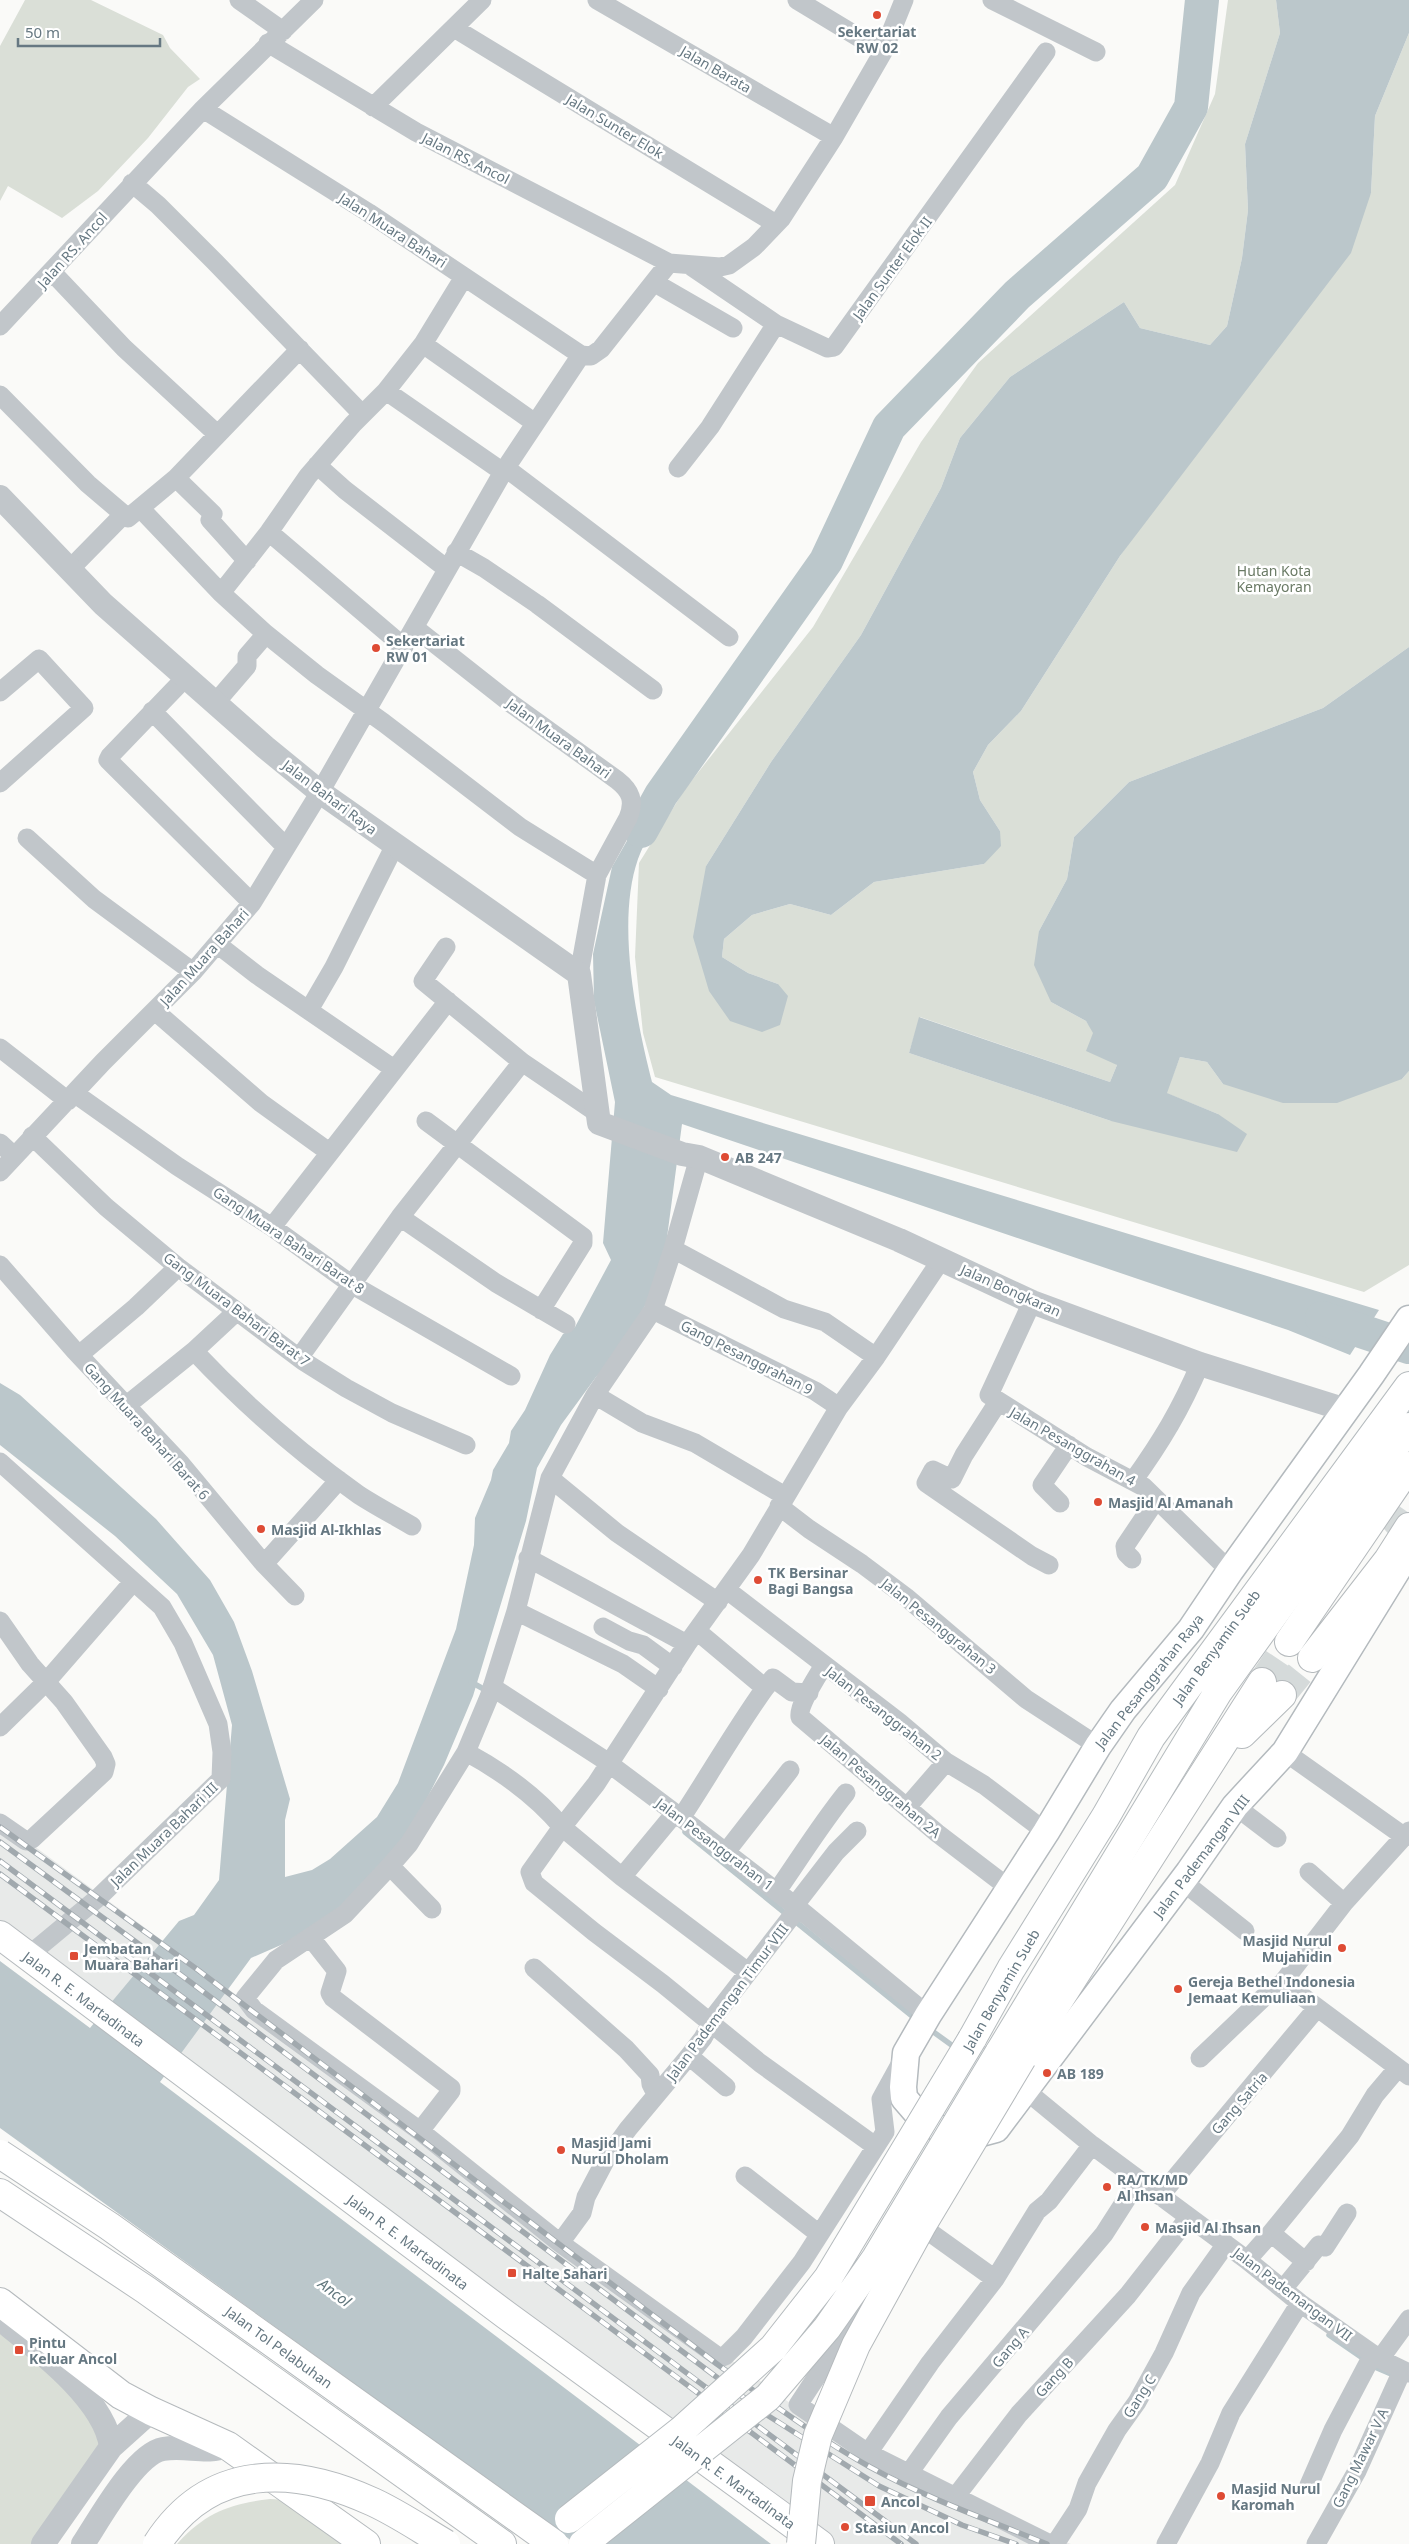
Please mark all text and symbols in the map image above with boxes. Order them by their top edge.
marker: Sekertariat RW 02 [871,9,883,21]
scale bar [18,15,160,47]
text: 50 m [25,22,60,42]
place label: Sekertariat RW 02 [838,22,916,57]
street label: Jalan Barata [675,40,755,97]
street label: Jalan Sunter Elok [561,88,668,163]
street label: Jalan RS. Ancol [417,127,513,188]
street label: Jalan Muara Bahari [334,187,450,272]
street label: Jalan RS. Ancol [32,208,111,293]
street label: Jalan Sunter Elok II [847,212,936,325]
park label: Hutan Kota Kemayoran [1236,561,1312,596]
place label: Sekertariat RW 01 [386,631,465,666]
marker: Sekertariat RW 01 [370,642,382,654]
street label: Jalan Muara Bahari [501,693,615,782]
street label: Jalan Bahari Raya [277,754,381,839]
street label: Jalan Muara Bahari [154,904,253,1011]
place label: AB 247 [735,1148,782,1167]
marker: AB 247 [719,1151,731,1163]
street label: Gang Muara Bahari Barat 8 [210,1182,368,1298]
street label: Gang Muara Bahari Barat 7 [160,1248,314,1370]
street label: Jalan Bongkaran [956,1259,1064,1321]
street label: Gang Pesanggrahan 9 [678,1315,816,1399]
street label: Gang Muara Bahari Barat 6 [80,1358,214,1504]
street label: Jalan Pesanggrahan 4 [1005,1401,1139,1490]
place label: Masjid Al Amanah [1108,1493,1233,1512]
marker: Masjid Al Amanah [1092,1496,1104,1508]
place label: Masjid Al-Ikhlas [271,1520,382,1539]
marker: Masjid Al-Ikhlas [255,1523,267,1535]
place label: TK Bersinar Bagi Bangsa [768,1563,853,1598]
street label: Jalan Pesanggrahan 3 [876,1573,1000,1678]
marker: TK Bersinar Bagi Bangsa [752,1574,764,1586]
street label: Jalan Benyamin Sueb [1167,1586,1264,1710]
street label: Jalan Pesanggrahan Raya [1089,1610,1208,1754]
street label: Jalan Pesanggrahan 2 [820,1660,946,1764]
street label: Jalan Pesanggrahan 2A [815,1729,945,1842]
street label: Jalan Muara Bahari III [105,1778,222,1892]
street label: Jalan Pademangan VIII [1147,1790,1254,1923]
street label: Jalan Pesanggrahan 1 [651,1792,778,1894]
street label: Jalan Pademangan Timur VIII [660,1919,792,2086]
street label: Jalan Benyamin Sueb [957,1926,1044,2056]
place label: Masjid Nurul Mujahidin [1243,1931,1332,1966]
place label: Jembatan Muara Bahari [82,1939,178,1974]
marker: Masjid Nurul Mujahidin [1336,1942,1348,1954]
street label: Jalan R. E. Martadinata [18,1946,149,2051]
marker: Jembatan Muara Bahari [68,1950,80,1962]
place label: Gereja Bethel Indonesia Jemaat Kemuliaan [1186,1972,1355,2007]
marker: Gereja Bethel Indonesia Jemaat Kemuliaan [1172,1983,1184,1995]
place label: AB 189 [1057,2064,1104,2083]
marker: AB 189 [1041,2067,1053,2079]
street label: Gang Satria [1207,2068,1271,2138]
place label: Masjid Jami Nurul Dholam [571,2133,669,2168]
marker: Masjid Jami Nurul Dholam [555,2144,567,2156]
place label: RA/TK/MD Al Ihsan [1117,2170,1188,2205]
marker: RA/TK/MD Al Ihsan [1101,2181,1113,2193]
street label: Jalan R. E. Martadinata [342,2189,473,2294]
place label: Masjid Al Ihsan [1155,2218,1261,2237]
marker: Masjid Al Ihsan [1139,2221,1151,2233]
street label: Jalan Pademangan VII [1228,2242,1357,2345]
place label: Halte Sahari [522,2264,607,2283]
marker: Halte Sahari [506,2267,518,2279]
water label: Ancol [314,2273,356,2312]
street label: Jalan Tol Pelabuhan [220,2300,336,2392]
street label: Gang A [987,2323,1033,2371]
place label: Pintu Keluar Ancol [29,2333,117,2368]
marker: Pintu Keluar Ancol [13,2344,25,2356]
street label: Gang B [1031,2353,1077,2401]
street label: Gang C [1118,2371,1160,2421]
street label: Gang Mawar V A [1328,2405,1392,2511]
street label: Jalan R. E. Martadinata [667,2430,799,2533]
place label: Masjid Nurul Karomah [1231,2479,1320,2514]
marker: Masjid Nurul Karomah [1215,2490,1227,2502]
place label: Ancol [881,2492,920,2511]
marker: Ancol [863,2494,877,2508]
place label: Stasiun Ancol [855,2518,949,2537]
marker: Stasiun Ancol [839,2521,851,2533]

